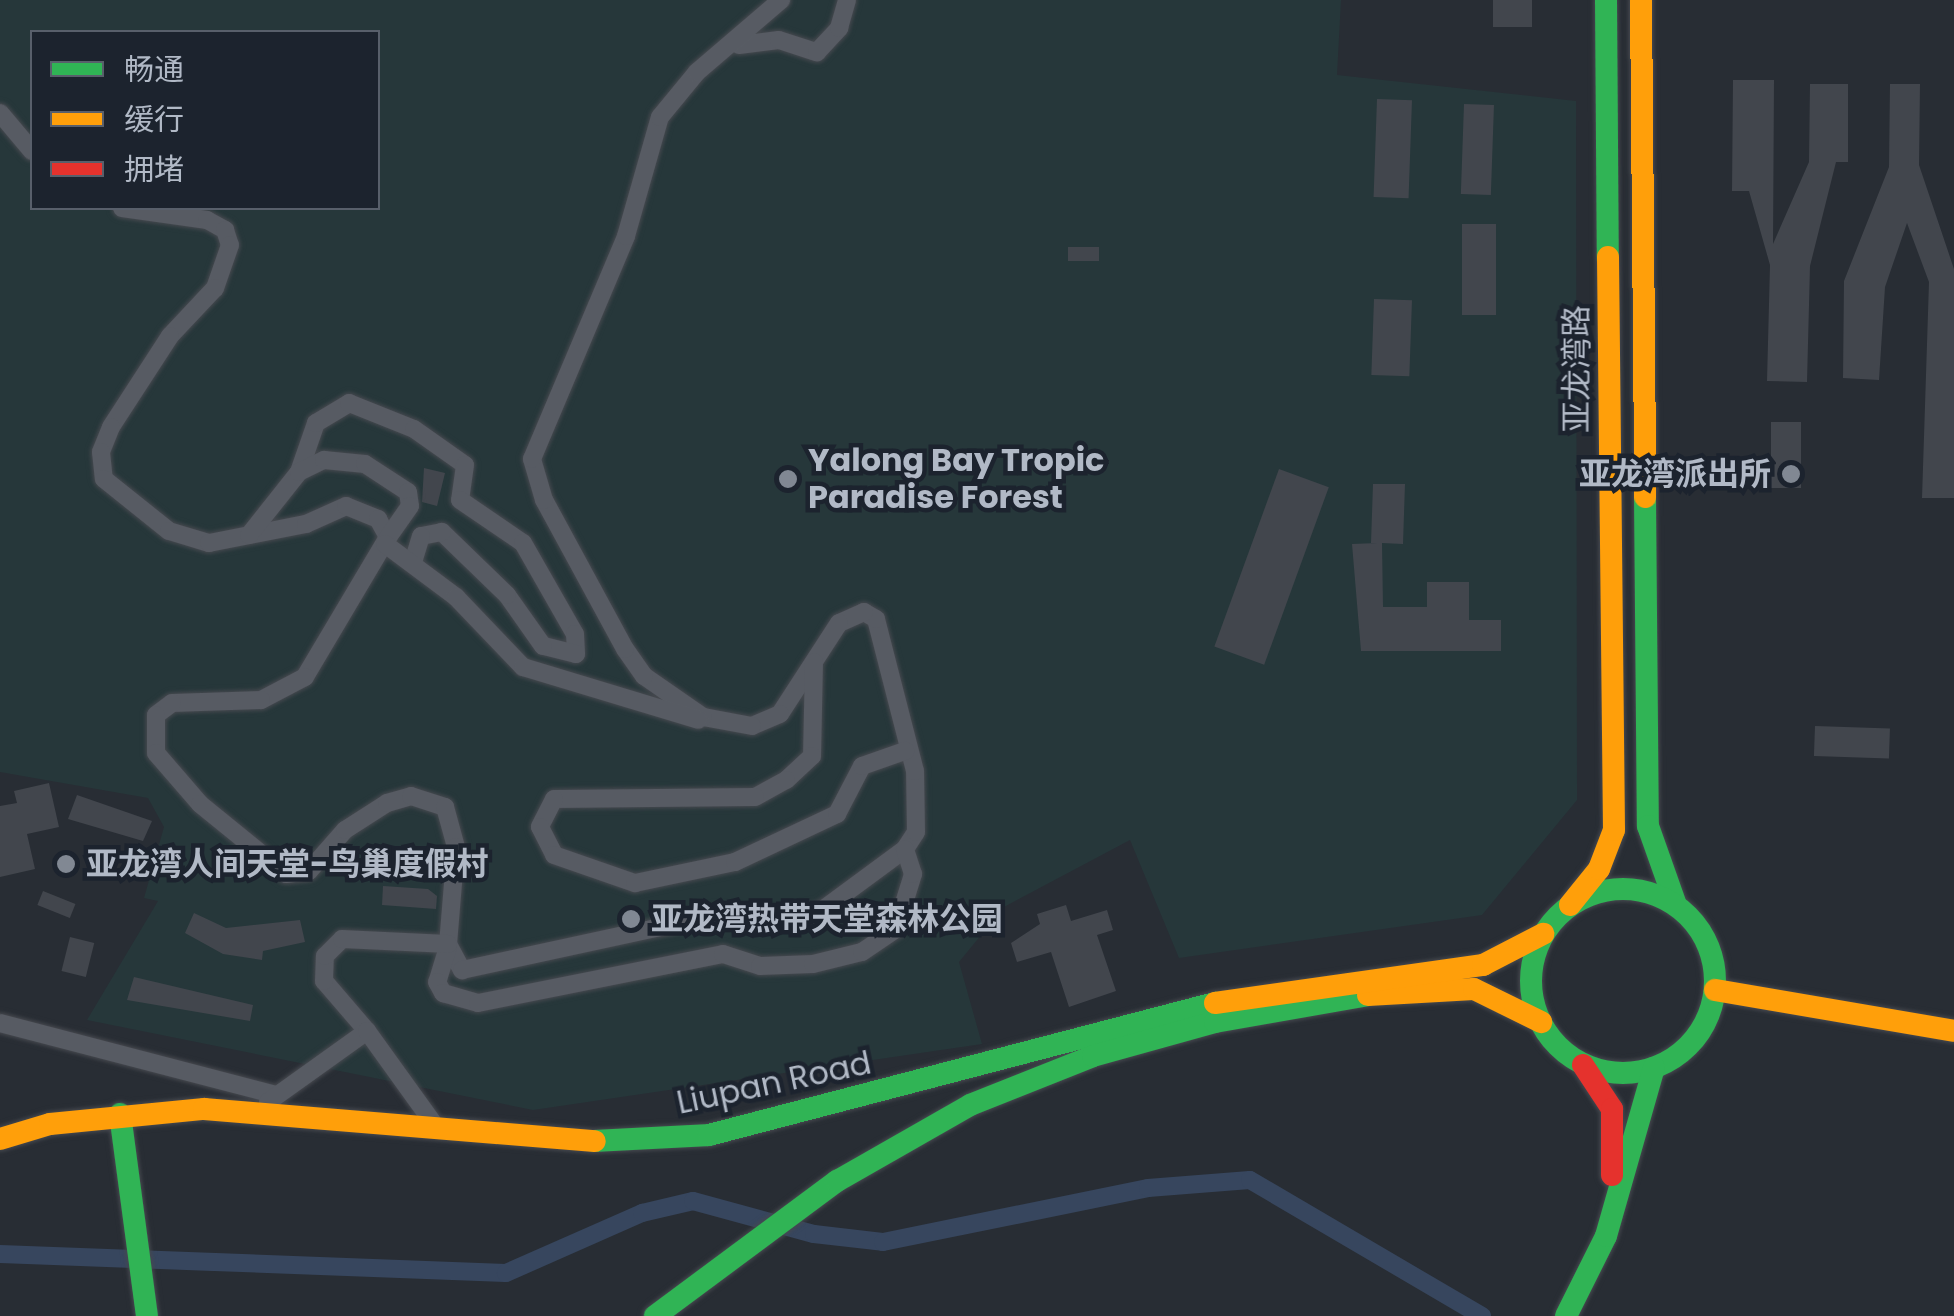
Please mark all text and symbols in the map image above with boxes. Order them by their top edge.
legend [30,30,380,210]
text: 畅通 [124,48,184,91]
text: 缓行 [124,98,184,141]
text: 拥堵 [124,148,184,191]
street label: 亚龙湾路 [1558,305,1596,433]
place label: Yalong Bay Tropic Paradise Forest [808,442,1104,517]
place label: 亚龙湾派出所 [1579,455,1771,493]
marker: 亚龙湾派出所 [1780,463,1802,485]
marker: Yalong Bay Tropic Paradise Forest [777,468,799,490]
place label: 亚龙湾人间天堂-鸟巢度假村 [86,845,489,883]
marker: 亚龙湾人间天堂-鸟巢度假村 [55,853,77,875]
place label: 亚龙湾热带天堂森林公园 [651,900,1003,938]
marker: 亚龙湾热带天堂森林公园 [620,908,642,930]
street label: Liupan Road [673,1044,875,1122]

